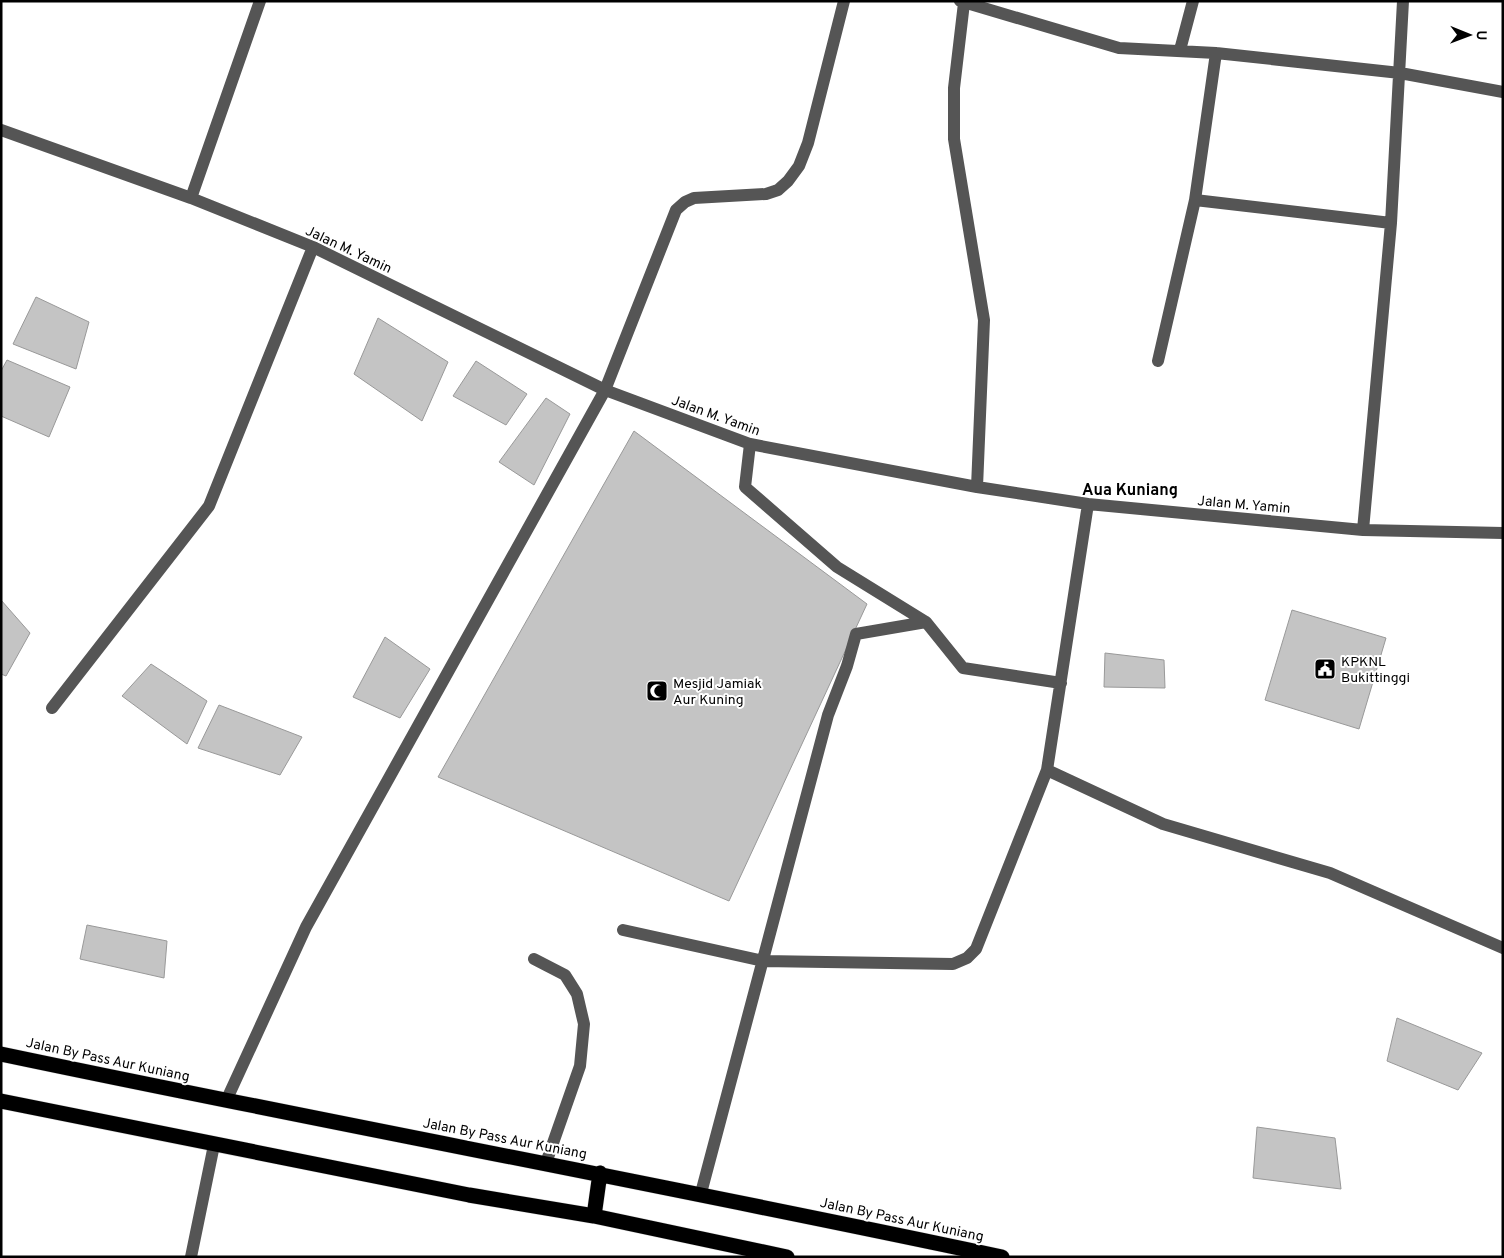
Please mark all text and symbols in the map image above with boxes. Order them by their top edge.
north arrow [1444,10,1494,60]
text: U [1472,30,1489,40]
street label: Jalan M. Yamin [302,223,394,278]
street label: Jalan M. Yamin [669,392,762,440]
district label: Aua Kuniang [1082,481,1178,501]
street label: Jalan M. Yamin [1197,493,1291,518]
place label: KPKNL Bukittinggi [1341,654,1410,687]
public building icon: KPKNL Bukittinggi [1313,657,1337,681]
place label: Mesjid Jamiak Aur Kuning [673,676,762,709]
mosque icon: Mesjid Jamiak Aur Kuning [645,679,669,703]
street label: Jalan By Pass Aur Kuniang [24,1035,191,1086]
street label: Jalan By Pass Aur Kuniang [421,1115,588,1164]
street label: Jalan By Pass Aur Kuniang [818,1195,985,1246]

